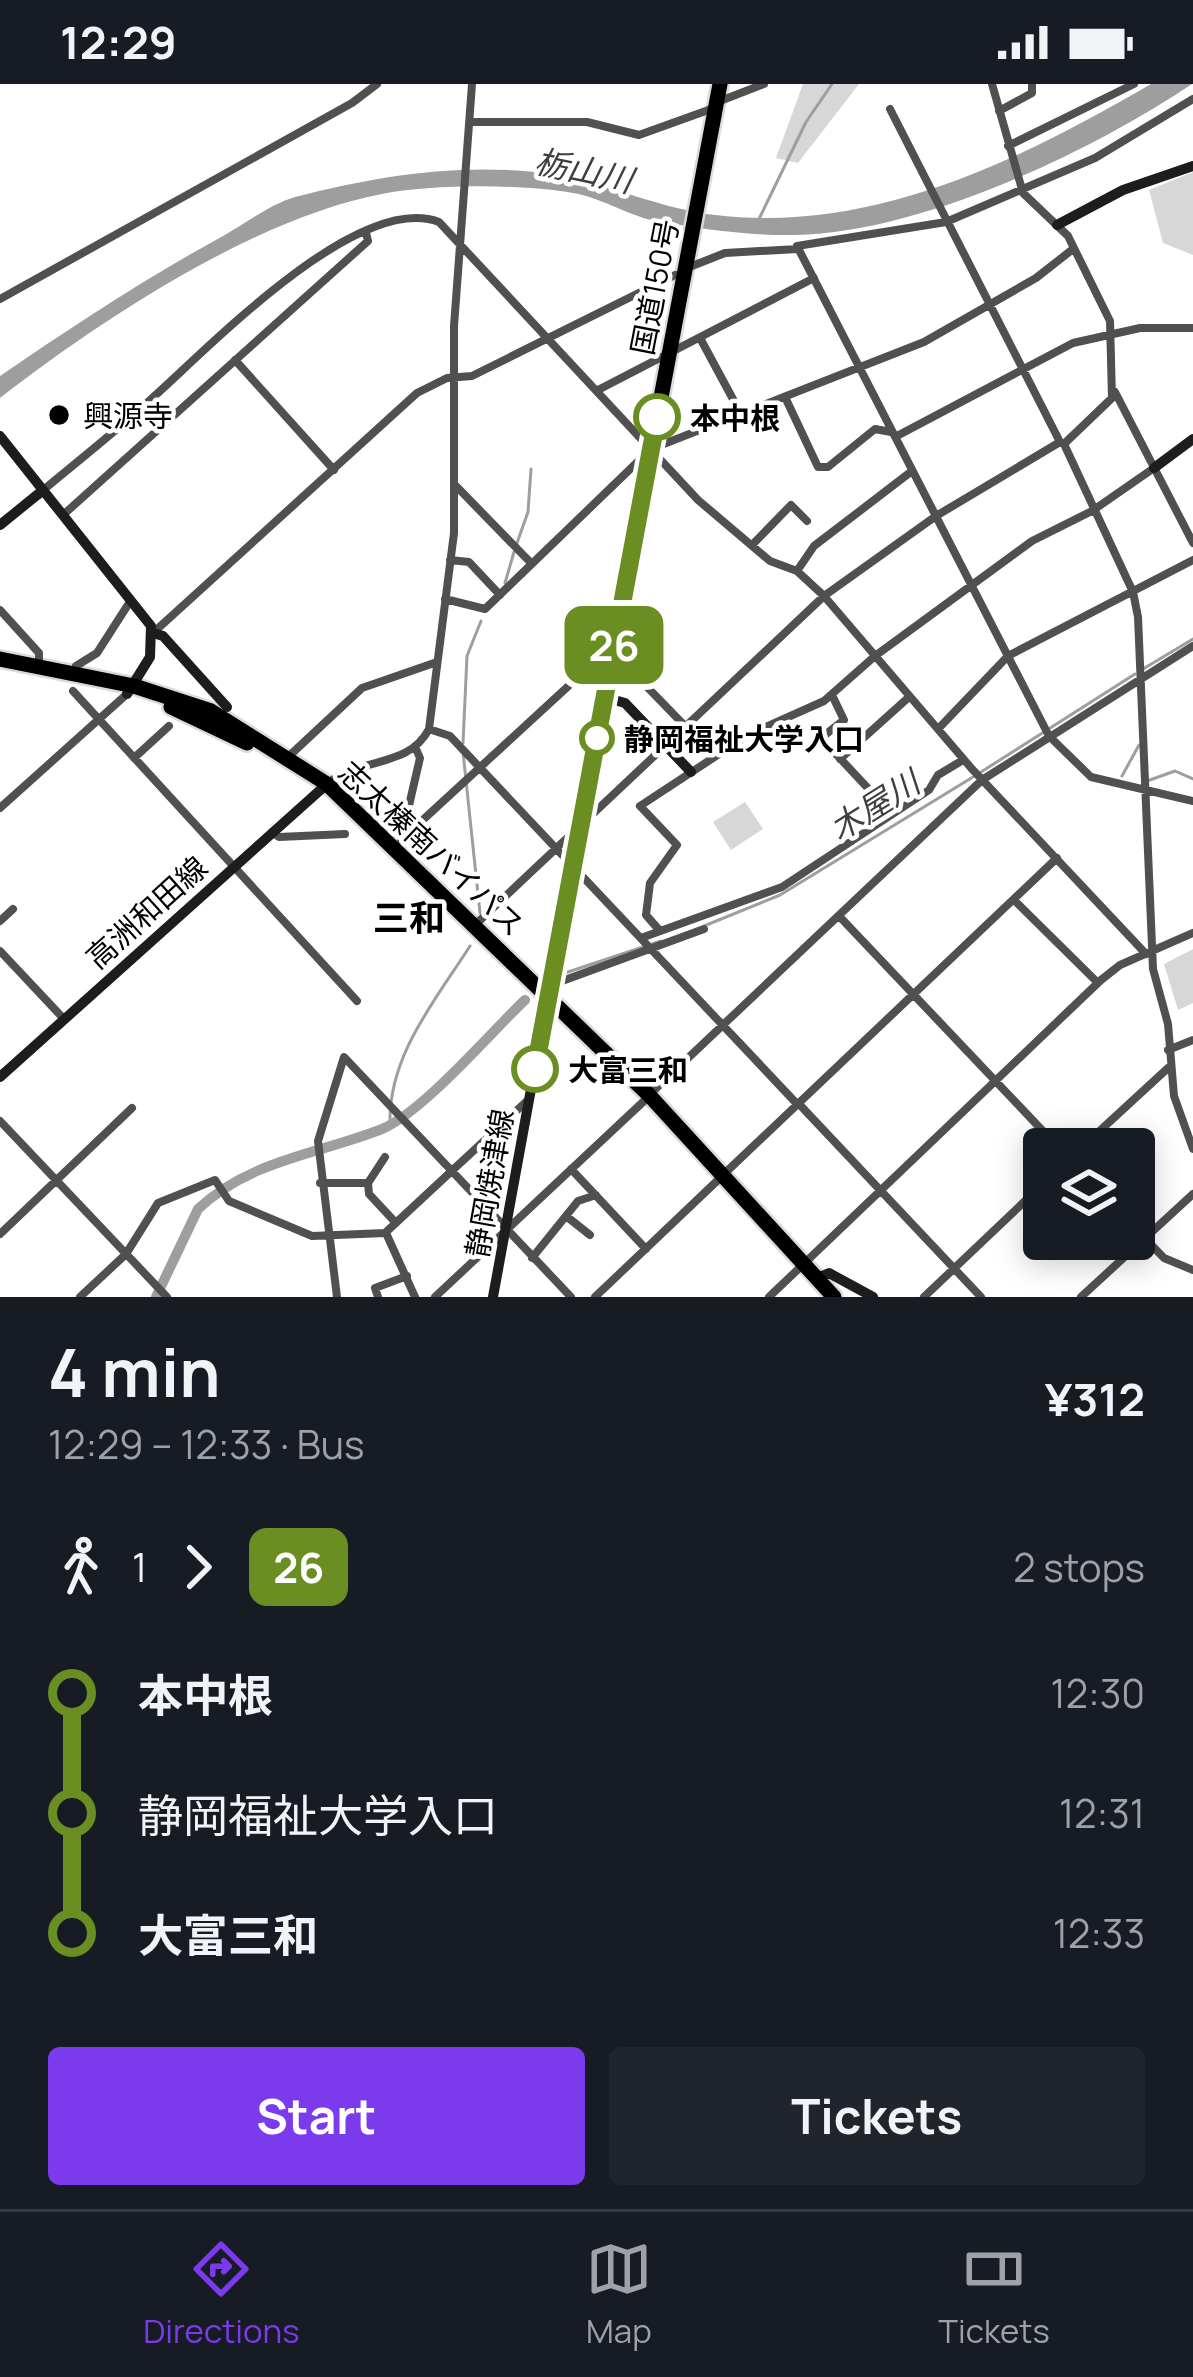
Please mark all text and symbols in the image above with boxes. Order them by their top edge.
text: 12:29 [60,11,177,73]
water label: 栃山川 [531,138,640,203]
street label: 国道150号 [621,216,687,358]
place label: 興源寺 [83,395,173,436]
marker: 本中根 [635,395,679,439]
place label: 本中根 [690,397,780,438]
marker: 興源寺 [46,402,72,428]
line badge: 26 [560,606,668,684]
text: 26 [588,616,640,674]
place label: 静岡福祉大学入口 [624,718,864,759]
marker: 静岡福祉大学入口 [581,722,613,754]
street label: 志太榛南バイパス [330,751,534,945]
water label: 木屋川 [820,758,930,850]
street label: 高洲和田線 [77,847,215,977]
district label: 三和 [373,893,445,942]
marker: 大富三和 [513,1047,557,1091]
place label: 大富三和 [568,1049,688,1090]
street label: 静岡焼津線 [456,1106,522,1260]
map controls [1023,1128,1155,1260]
button: layers [1023,1128,1155,1260]
text: 4 min [48,1327,221,1417]
text: ¥312 [1045,1368,1145,1430]
text: 12:29 – 12:33 · Bus [48,1417,364,1471]
icon: walk [48,1534,114,1600]
icon: forward [165,1534,231,1600]
text: 26 [273,1538,324,1596]
text: 1 [132,1540,147,1594]
text: 2 stops [1013,1540,1145,1594]
text: 本中根 [138,1664,273,1726]
text: 12:30 [1051,1666,1145,1720]
text: 静岡福祉大学入口 [138,1784,498,1846]
text: 12:31 [1059,1786,1145,1840]
text: 大富三和 [138,1904,318,1966]
text: 12:33 [1053,1906,1145,1960]
button: Start [48,2047,585,2185]
button: Tickets [609,2047,1145,2185]
tab: Directions [143,2236,300,2353]
tab: Map [586,2236,652,2353]
tab: Tickets [938,2236,1050,2353]

